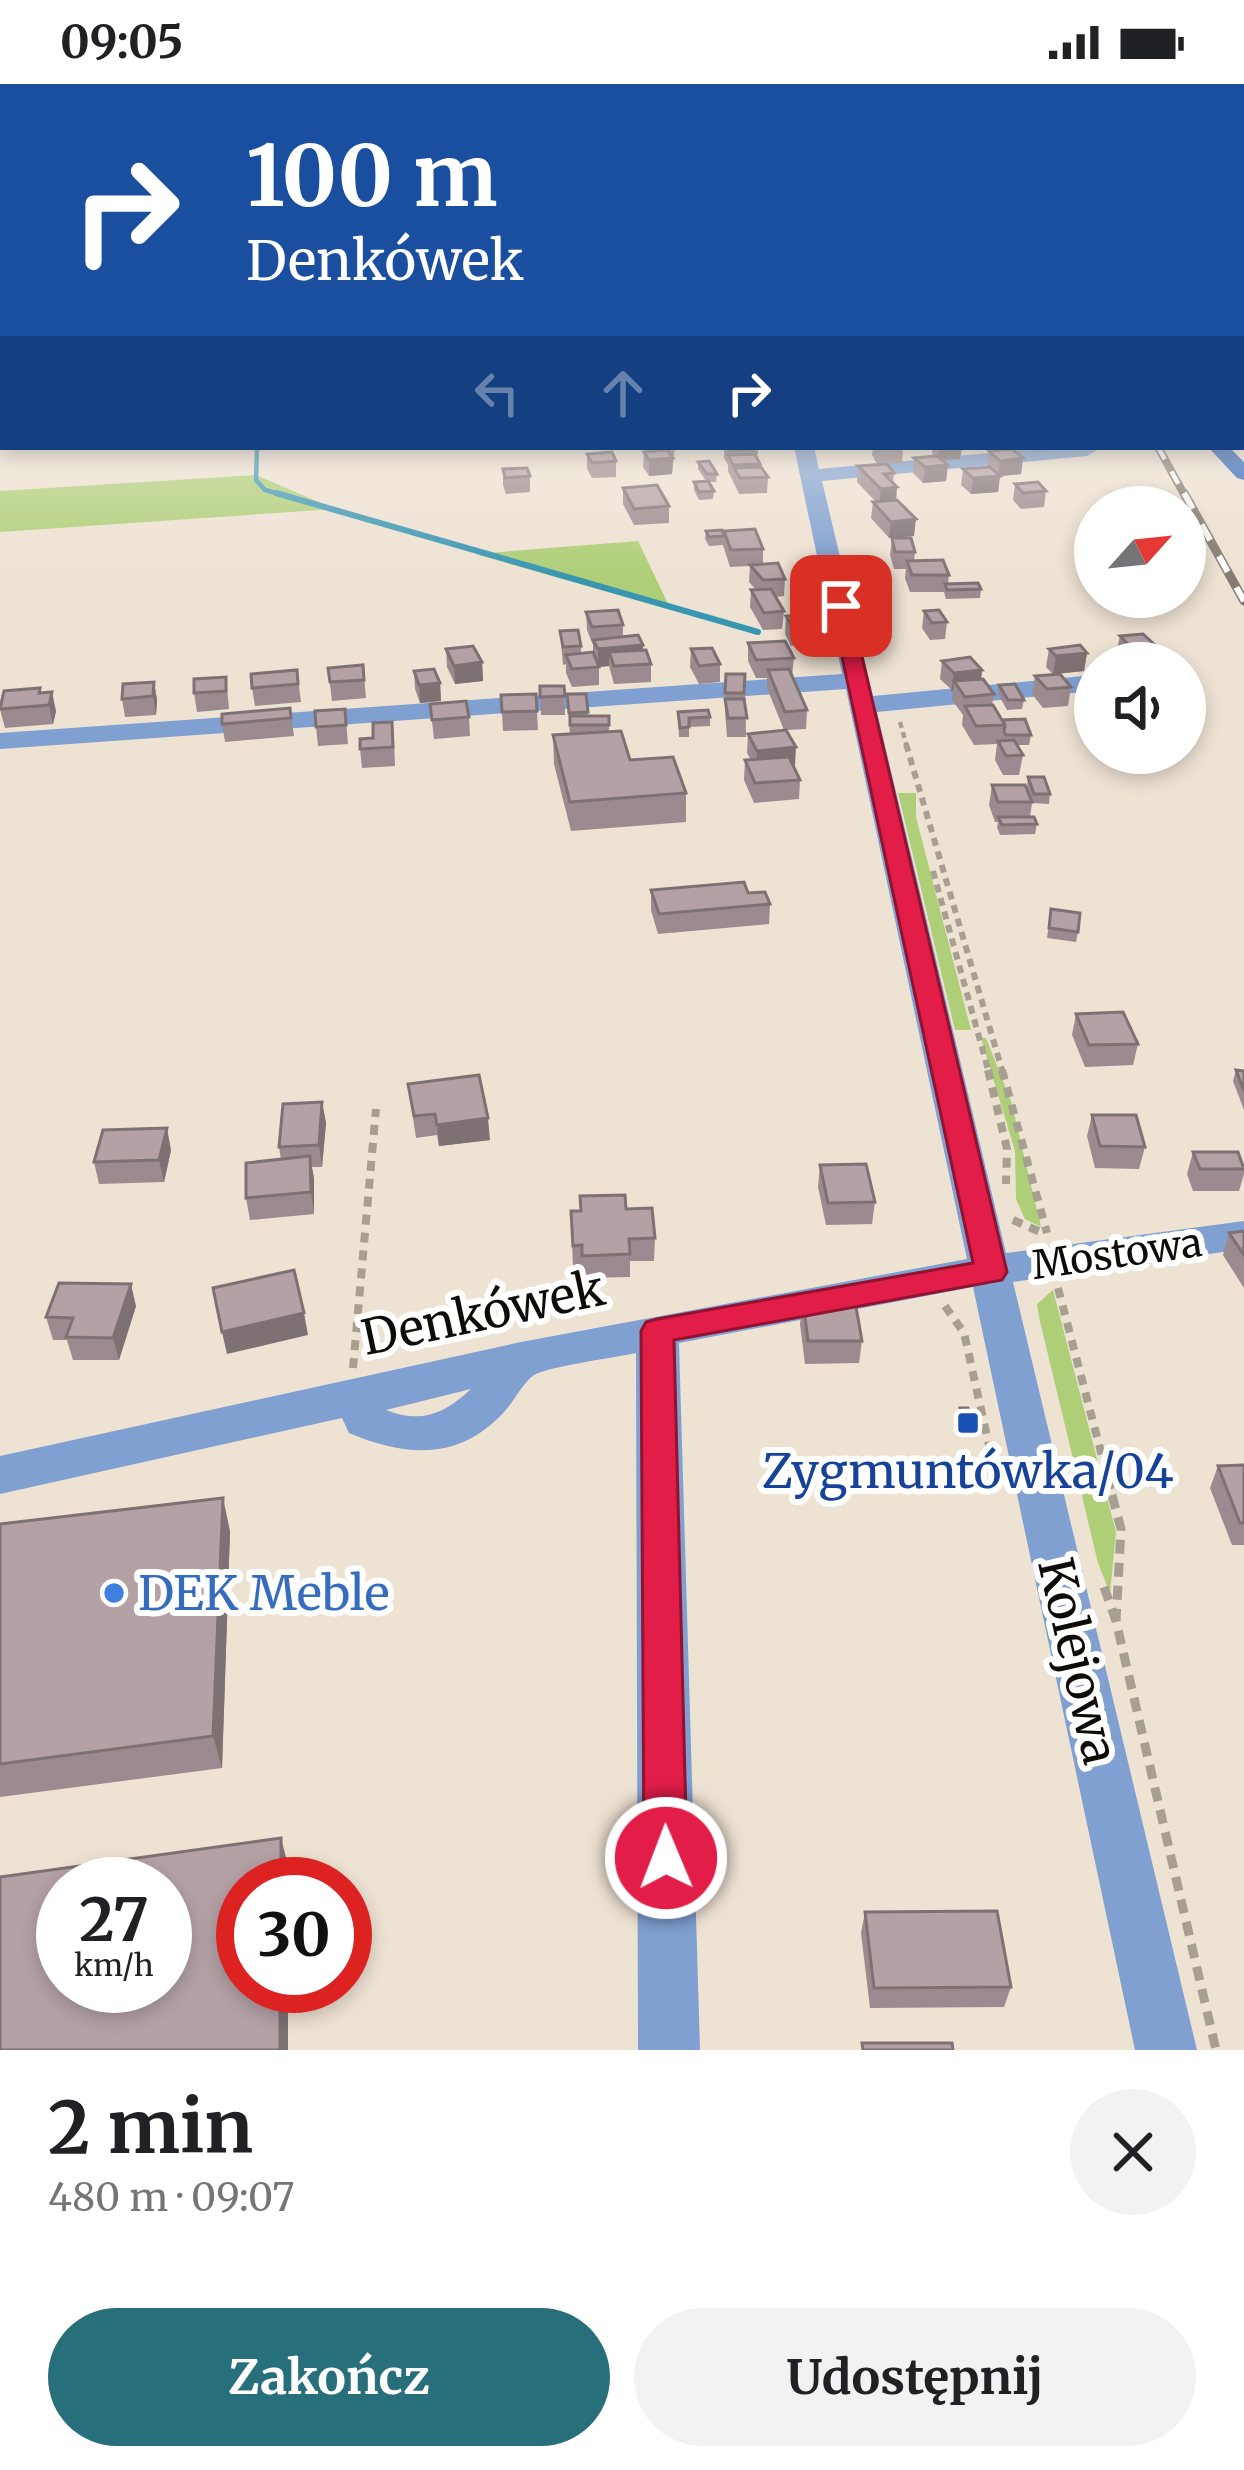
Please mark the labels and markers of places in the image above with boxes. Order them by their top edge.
pin [790,555,892,657]
marker: Zygmuntówka/04 [955,1410,981,1436]
place label: Zygmuntówka/04 [762,1441,1174,1501]
place label: DEK Meble [138,1563,390,1623]
marker: DEK Meble [101,1580,127,1606]

